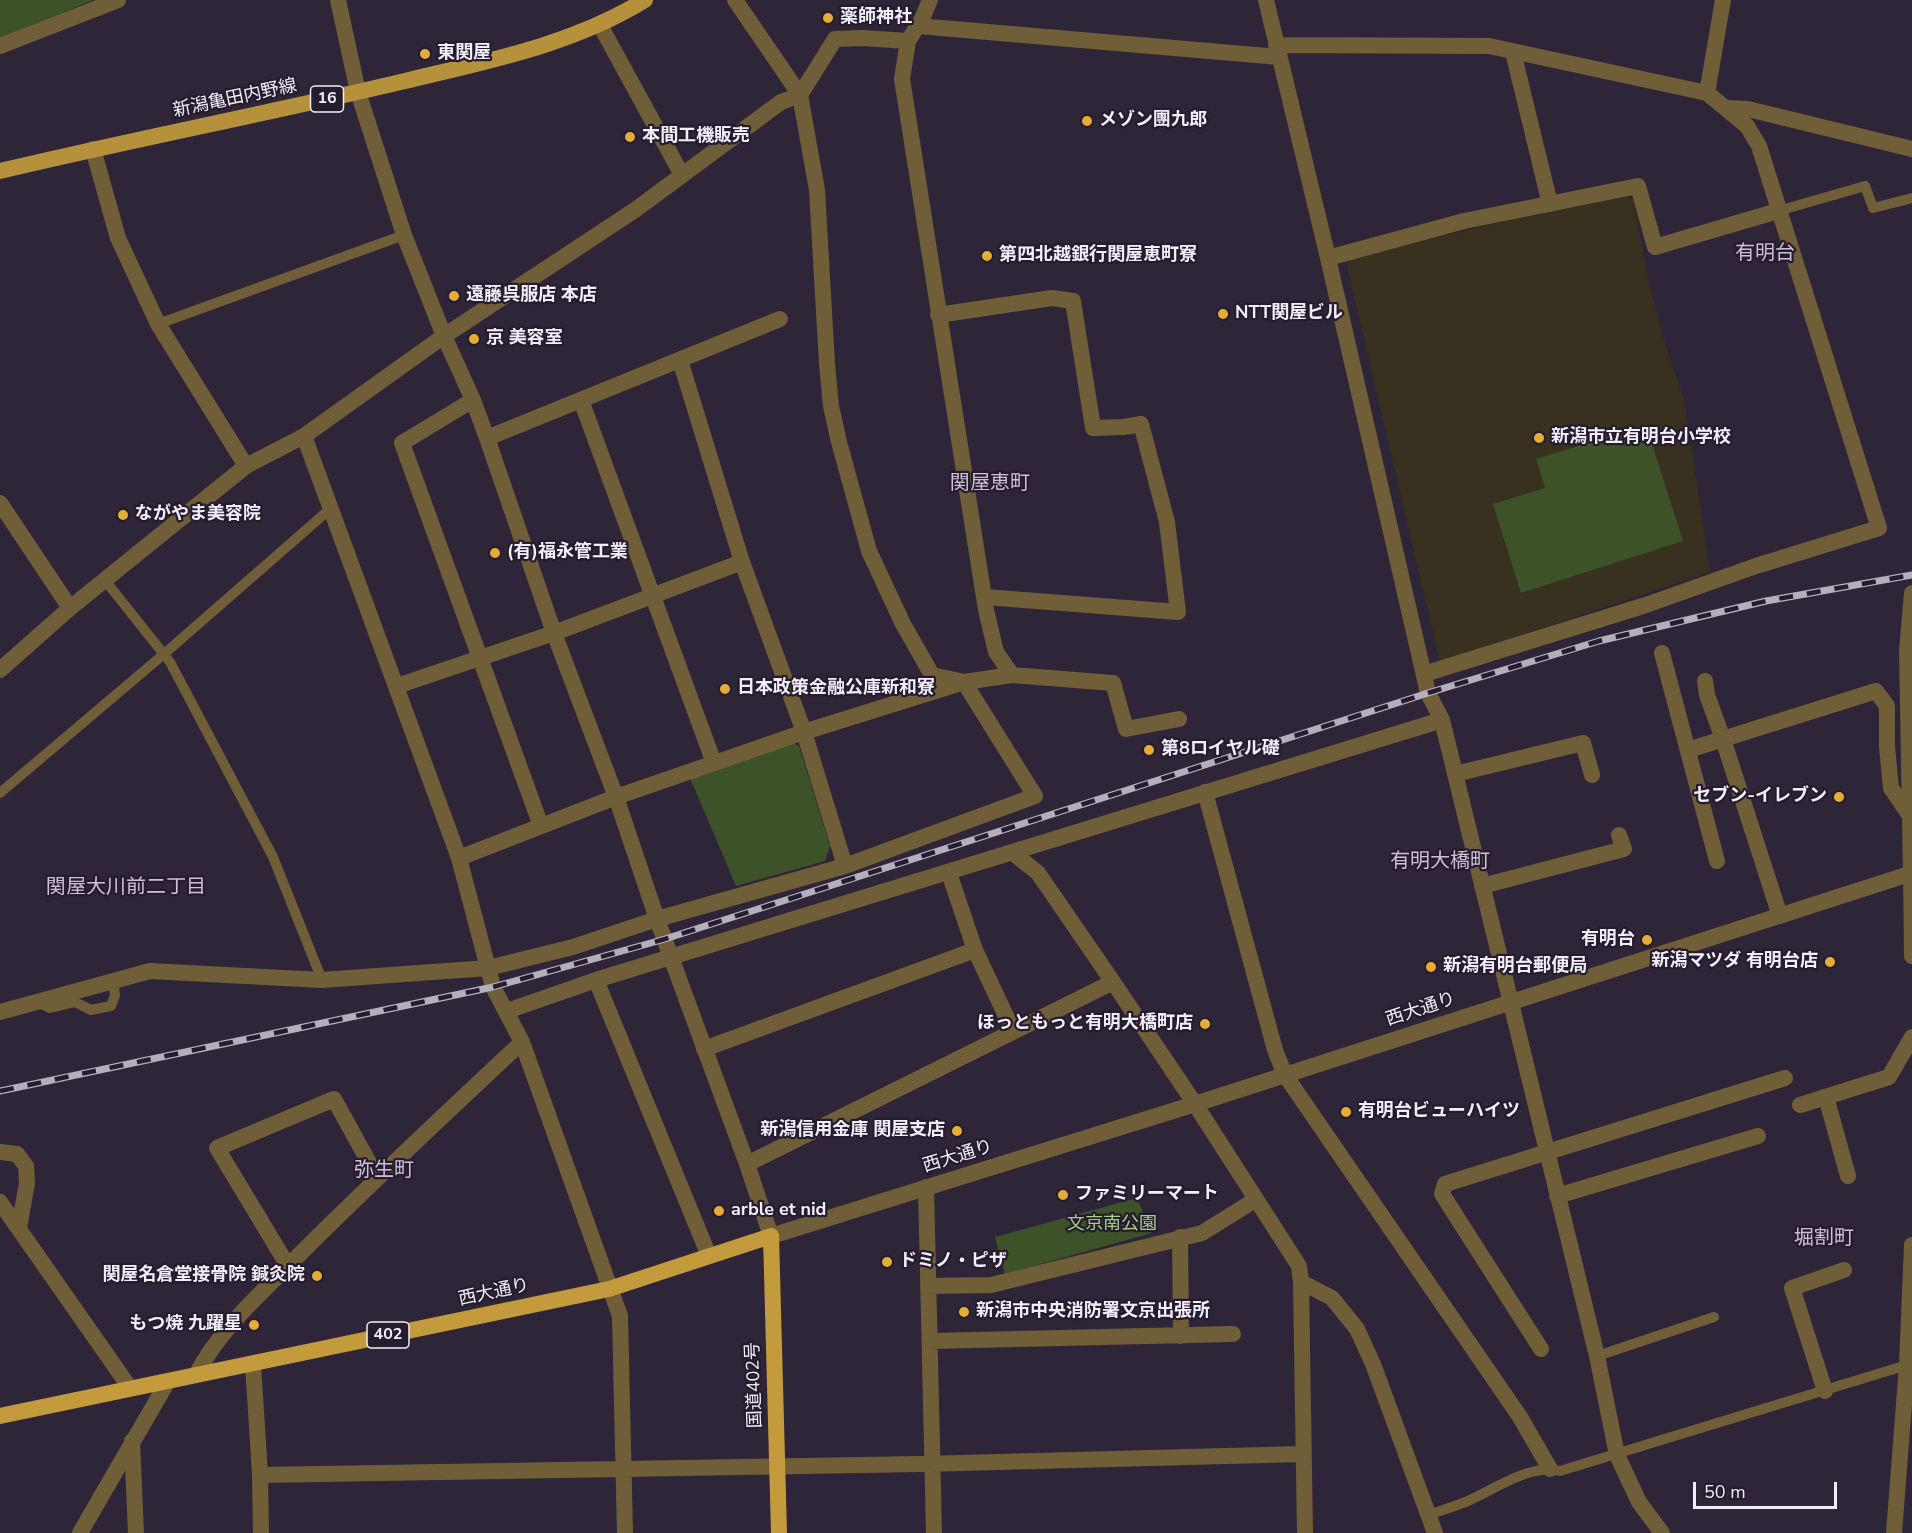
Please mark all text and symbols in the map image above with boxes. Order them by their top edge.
place label: 薬師神社 [840,7,912,29]
marker: 薬師神社 [821,11,835,25]
place label: 東関屋 [437,43,491,65]
marker: 東関屋 [418,47,432,61]
street label: 新潟亀田内野線 [171,75,299,123]
road number: 16 [310,86,344,112]
place label: メゾン團九郎 [1099,110,1207,132]
marker: メゾン團九郎 [1080,114,1094,128]
place label: 本間工機販売 [642,126,750,148]
marker: 本間工機販売 [623,130,637,144]
district label: 有明台 [1735,242,1795,266]
place label: 第四北越銀行関屋恵町寮 [999,245,1197,267]
marker: 第四北越銀行関屋恵町寮 [980,249,994,263]
place label: 遠藤呉服店 本店 [466,285,597,307]
marker: 遠藤呉服店 本店 [447,289,461,303]
place label: NTT関屋ビル [1235,303,1343,325]
marker: NTT関屋ビル [1216,307,1230,321]
place label: 京 美容室 [486,328,563,350]
marker: 京 美容室 [467,332,481,346]
place label: 新潟市立有明台小学校 [1551,427,1731,449]
marker: 新潟市立有明台小学校 [1532,431,1546,445]
district label: 関屋恵町 [950,472,1030,496]
place label: ながやま美容院 [135,504,261,526]
marker: ながやま美容院 [116,508,130,522]
place label: (有)福永管工業 [507,542,628,564]
marker: (有)福永管工業 [488,546,502,560]
place label: 日本政策金融公庫新和寮 [737,678,935,700]
marker: 日本政策金融公庫新和寮 [718,682,732,696]
place label: 第8ロイヤル礎 [1161,739,1280,761]
marker: 第8ロイヤル礎 [1142,743,1156,757]
place label: セブン-イレブン [1693,786,1827,808]
marker: セブン-イレブン [1832,790,1846,804]
district label: 有明大橋町 [1390,850,1490,874]
district label: 関屋大川前二丁目 [46,876,206,900]
place label: 有明台 [1581,929,1635,951]
marker: 有明台 [1640,933,1654,947]
place label: 新潟マツダ 有明台店 [1651,951,1818,973]
marker: 新潟マツダ 有明台店 [1823,955,1837,969]
place label: 新潟有明台郵便局 [1443,956,1587,978]
marker: 新潟有明台郵便局 [1424,960,1438,974]
street label: 西大通り [1383,989,1459,1031]
place label: ほっともっと有明大橋町店 [977,1013,1193,1035]
marker: ほっともっと有明大橋町店 [1198,1017,1212,1031]
place label: 有明台ビューハイツ [1358,1101,1520,1123]
marker: 有明台ビューハイツ [1339,1105,1353,1119]
place label: 新潟信用金庫 関屋支店 [760,1120,945,1142]
marker: 新潟信用金庫 関屋支店 [950,1124,964,1138]
street label: 西大通り [920,1136,996,1178]
district label: 弥生町 [354,1159,414,1183]
place label: ファミリーマート [1075,1184,1219,1206]
marker: ファミリーマート [1056,1188,1070,1202]
place label: arble et nid [731,1200,826,1222]
marker: arble et nid [712,1204,726,1218]
park label: 文京南公園 [1067,1214,1157,1236]
district label: 堀割町 [1794,1227,1854,1251]
place label: ドミノ・ピザ [899,1251,1007,1273]
marker: ドミノ・ピザ [880,1255,894,1269]
place label: 関屋名倉堂接骨院 鍼灸院 [102,1265,305,1287]
marker: 関屋名倉堂接骨院 鍼灸院 [310,1269,324,1283]
street label: 西大通り [457,1275,531,1311]
place label: 新潟市中央消防署文京出張所 [976,1301,1210,1323]
marker: 新潟市中央消防署文京出張所 [957,1305,971,1319]
place label: もつ焼 九躍星 [129,1314,242,1336]
marker: もつ焼 九躍星 [247,1318,261,1332]
road number: 402 [367,1322,409,1348]
street label: 国道402号 [743,1341,767,1429]
scale bar [1696,1470,1840,1508]
text: 50 m [1704,1480,1746,1504]

